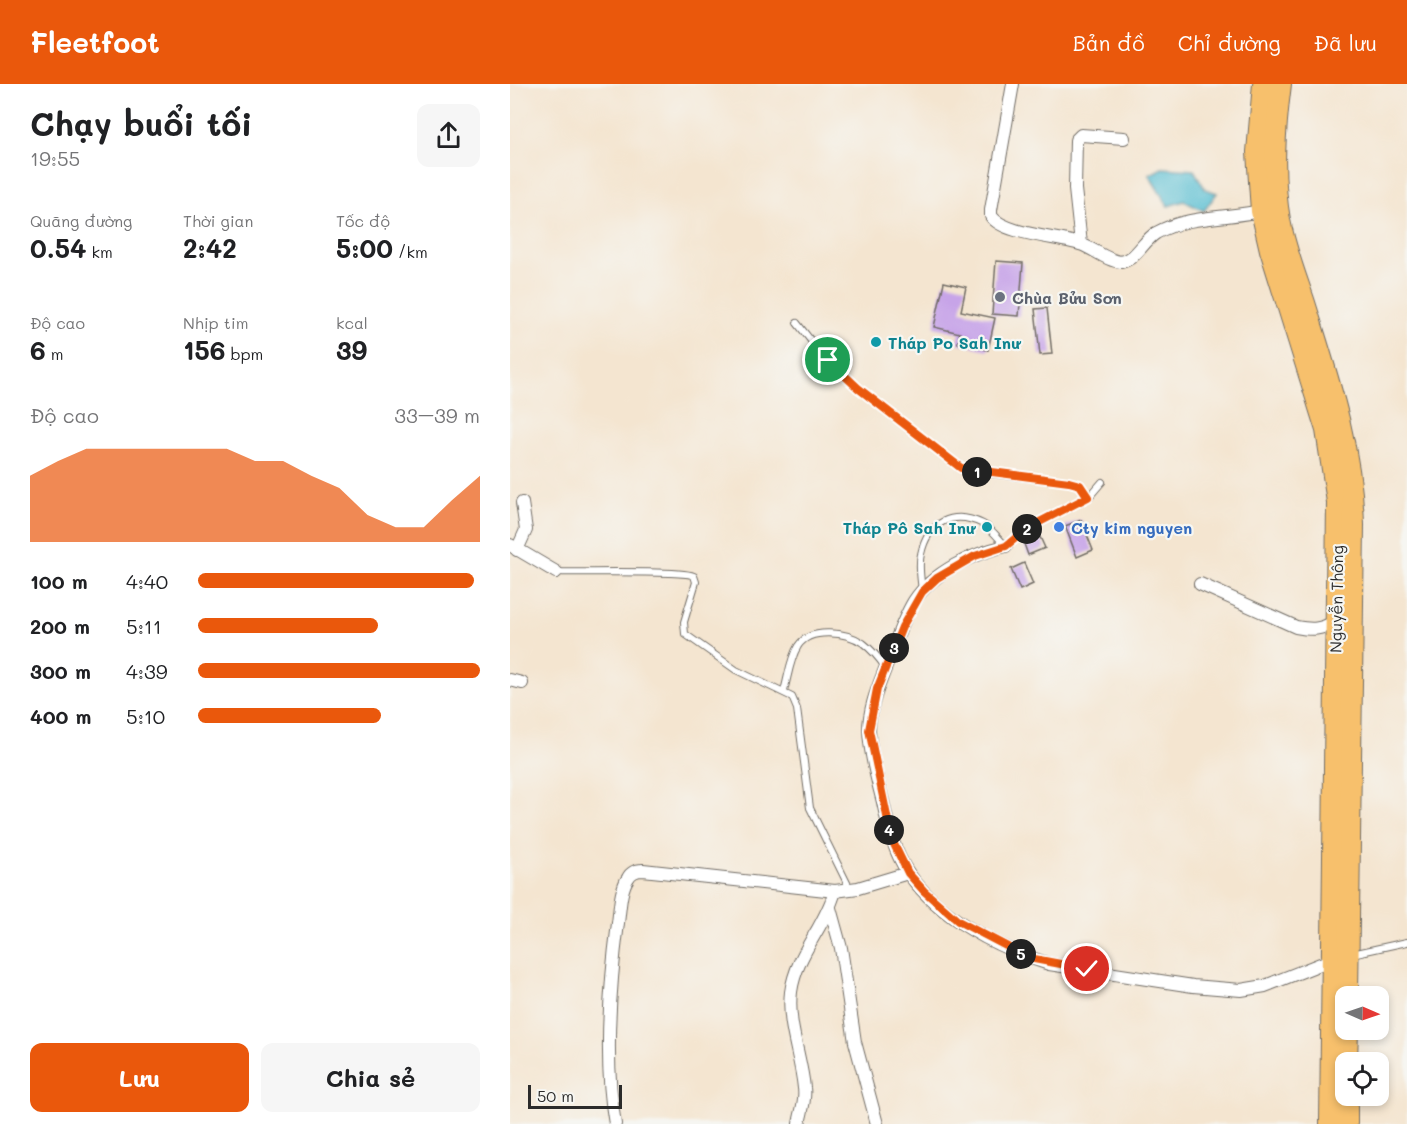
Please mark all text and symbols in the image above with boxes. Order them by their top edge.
text: Fleetfoot [30,24,160,60]
text: Bản đồ [1073,29,1145,56]
text: Chỉ đường [1178,29,1281,56]
text: Đã lưu [1314,29,1377,56]
text: Chạy buổi tối [30,101,253,144]
button: share [417,104,480,167]
text: 19:55 [30,145,80,171]
text: Quãng đường [30,210,132,231]
text: Thời gian [183,210,253,231]
text: Tốc độ [336,210,390,231]
text: 0.54 [30,231,86,265]
text: 2:42 [183,231,237,265]
text: 5:00 [336,231,393,265]
text: km [86,241,113,262]
text: /km [393,241,428,262]
place label: Chùa Bửu Sơn [1012,287,1122,308]
marker: Chùa Bửu Sơn [993,290,1007,304]
text: Độ cao [30,312,85,333]
text: Nhịp tim [183,312,248,333]
text: kcal [336,312,368,333]
place label: Tháp Po Sah Inư [888,332,1022,353]
text: 6 [30,333,46,367]
text: 156 [183,333,225,367]
text: 39 [336,333,367,367]
pin [802,334,853,385]
marker: Tháp Po Sah Inư [869,335,883,349]
text: m [46,343,64,364]
text: bpm [225,343,263,364]
icon: arrive [811,343,844,376]
text: Độ cao [30,402,99,428]
text: 33–39 m [394,402,480,428]
pin: 1 [962,457,992,487]
text: 1 [973,461,981,482]
pin: 2 [1012,514,1042,544]
place label: Tháp Pô Sah Inư [843,517,977,538]
place label: Cty kim nguyen [1071,517,1192,538]
text: 2 [1023,518,1031,539]
marker: Tháp Pô Sah Inư [980,520,994,534]
marker: Cty kim nguyen [1052,520,1066,534]
street label: Nguyễn Thông [1325,545,1347,653]
text: 100 m [30,568,88,594]
text: 4:40 [126,568,168,594]
text: 200 m [30,613,90,639]
text: 5:11 [126,613,162,639]
pin: 3 [879,633,909,663]
text: 3 [889,637,899,658]
text: 300 m [30,658,91,684]
text: 4:39 [126,658,167,684]
text: 400 m [30,703,91,729]
text: 5:10 [126,703,165,729]
pin: 4 [874,815,904,845]
text: 4 [884,819,894,840]
pin: 5 [1006,939,1036,969]
text: 5 [1016,943,1026,964]
pin [1061,943,1112,994]
icon: check [1070,952,1103,985]
north arrow [1335,986,1389,1040]
map controls [1335,986,1389,1106]
button: Lưu [30,1043,249,1112]
button: Chia sẻ [261,1043,480,1112]
button: locate [1335,1052,1389,1106]
scale bar [528,1082,622,1110]
text: 50 m [537,1085,574,1106]

